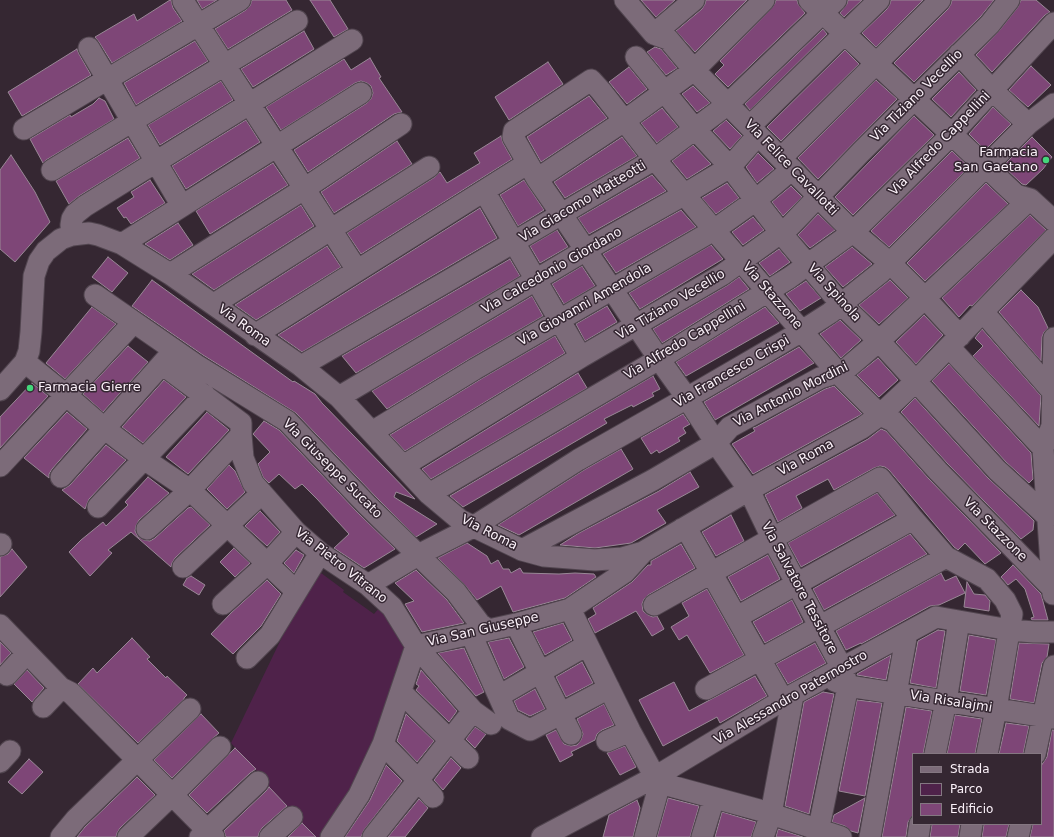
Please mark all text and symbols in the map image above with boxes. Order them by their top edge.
street label: Via Tiziano Vecellio [868,47,966,145]
street label: Via Alfredo Cappellini [886,89,994,199]
street label: Via Felice Cavallotti [741,117,841,219]
place label: Farmacia San Gaetano [954,145,1038,176]
marker: Farmacia San Gaetano [1041,155,1051,165]
street label: Via Giacomo Matteotti [517,158,649,246]
street label: Via Calcedonio Giordano [479,224,625,318]
street label: Via Stazzone [739,259,805,333]
street label: Via Giovanni Amendola [516,260,654,350]
street label: Via Spinola [804,261,864,325]
street label: Via Tiziano Vecellio [614,266,728,344]
street label: Via Alfredo Cappellini [621,299,749,383]
street label: Via Roma [215,302,273,350]
street label: Via Francesco Crispi [672,333,792,411]
street label: Via Antonio Mordini [731,359,851,431]
place label: Farmacia Gierre [38,380,141,396]
marker: Farmacia Gierre [25,383,35,393]
street label: Via Giuseppe Sucato [279,416,385,522]
street label: Via Roma [775,436,837,480]
street label: Via Stazzone [960,495,1030,565]
street label: Via Roma [458,512,520,554]
street label: Via Salvatore Tessitore [758,519,840,657]
street label: Via Pietro Vitrano [292,525,390,607]
street label: Via San Giuseppe [426,610,540,650]
street label: Via Alessandro Paternostro [712,648,870,748]
street label: Via Risalajmi [909,688,993,716]
legend [912,753,1042,825]
text: Strada [950,762,990,776]
text: Parco [950,782,983,796]
text: Edificio [950,802,993,816]

